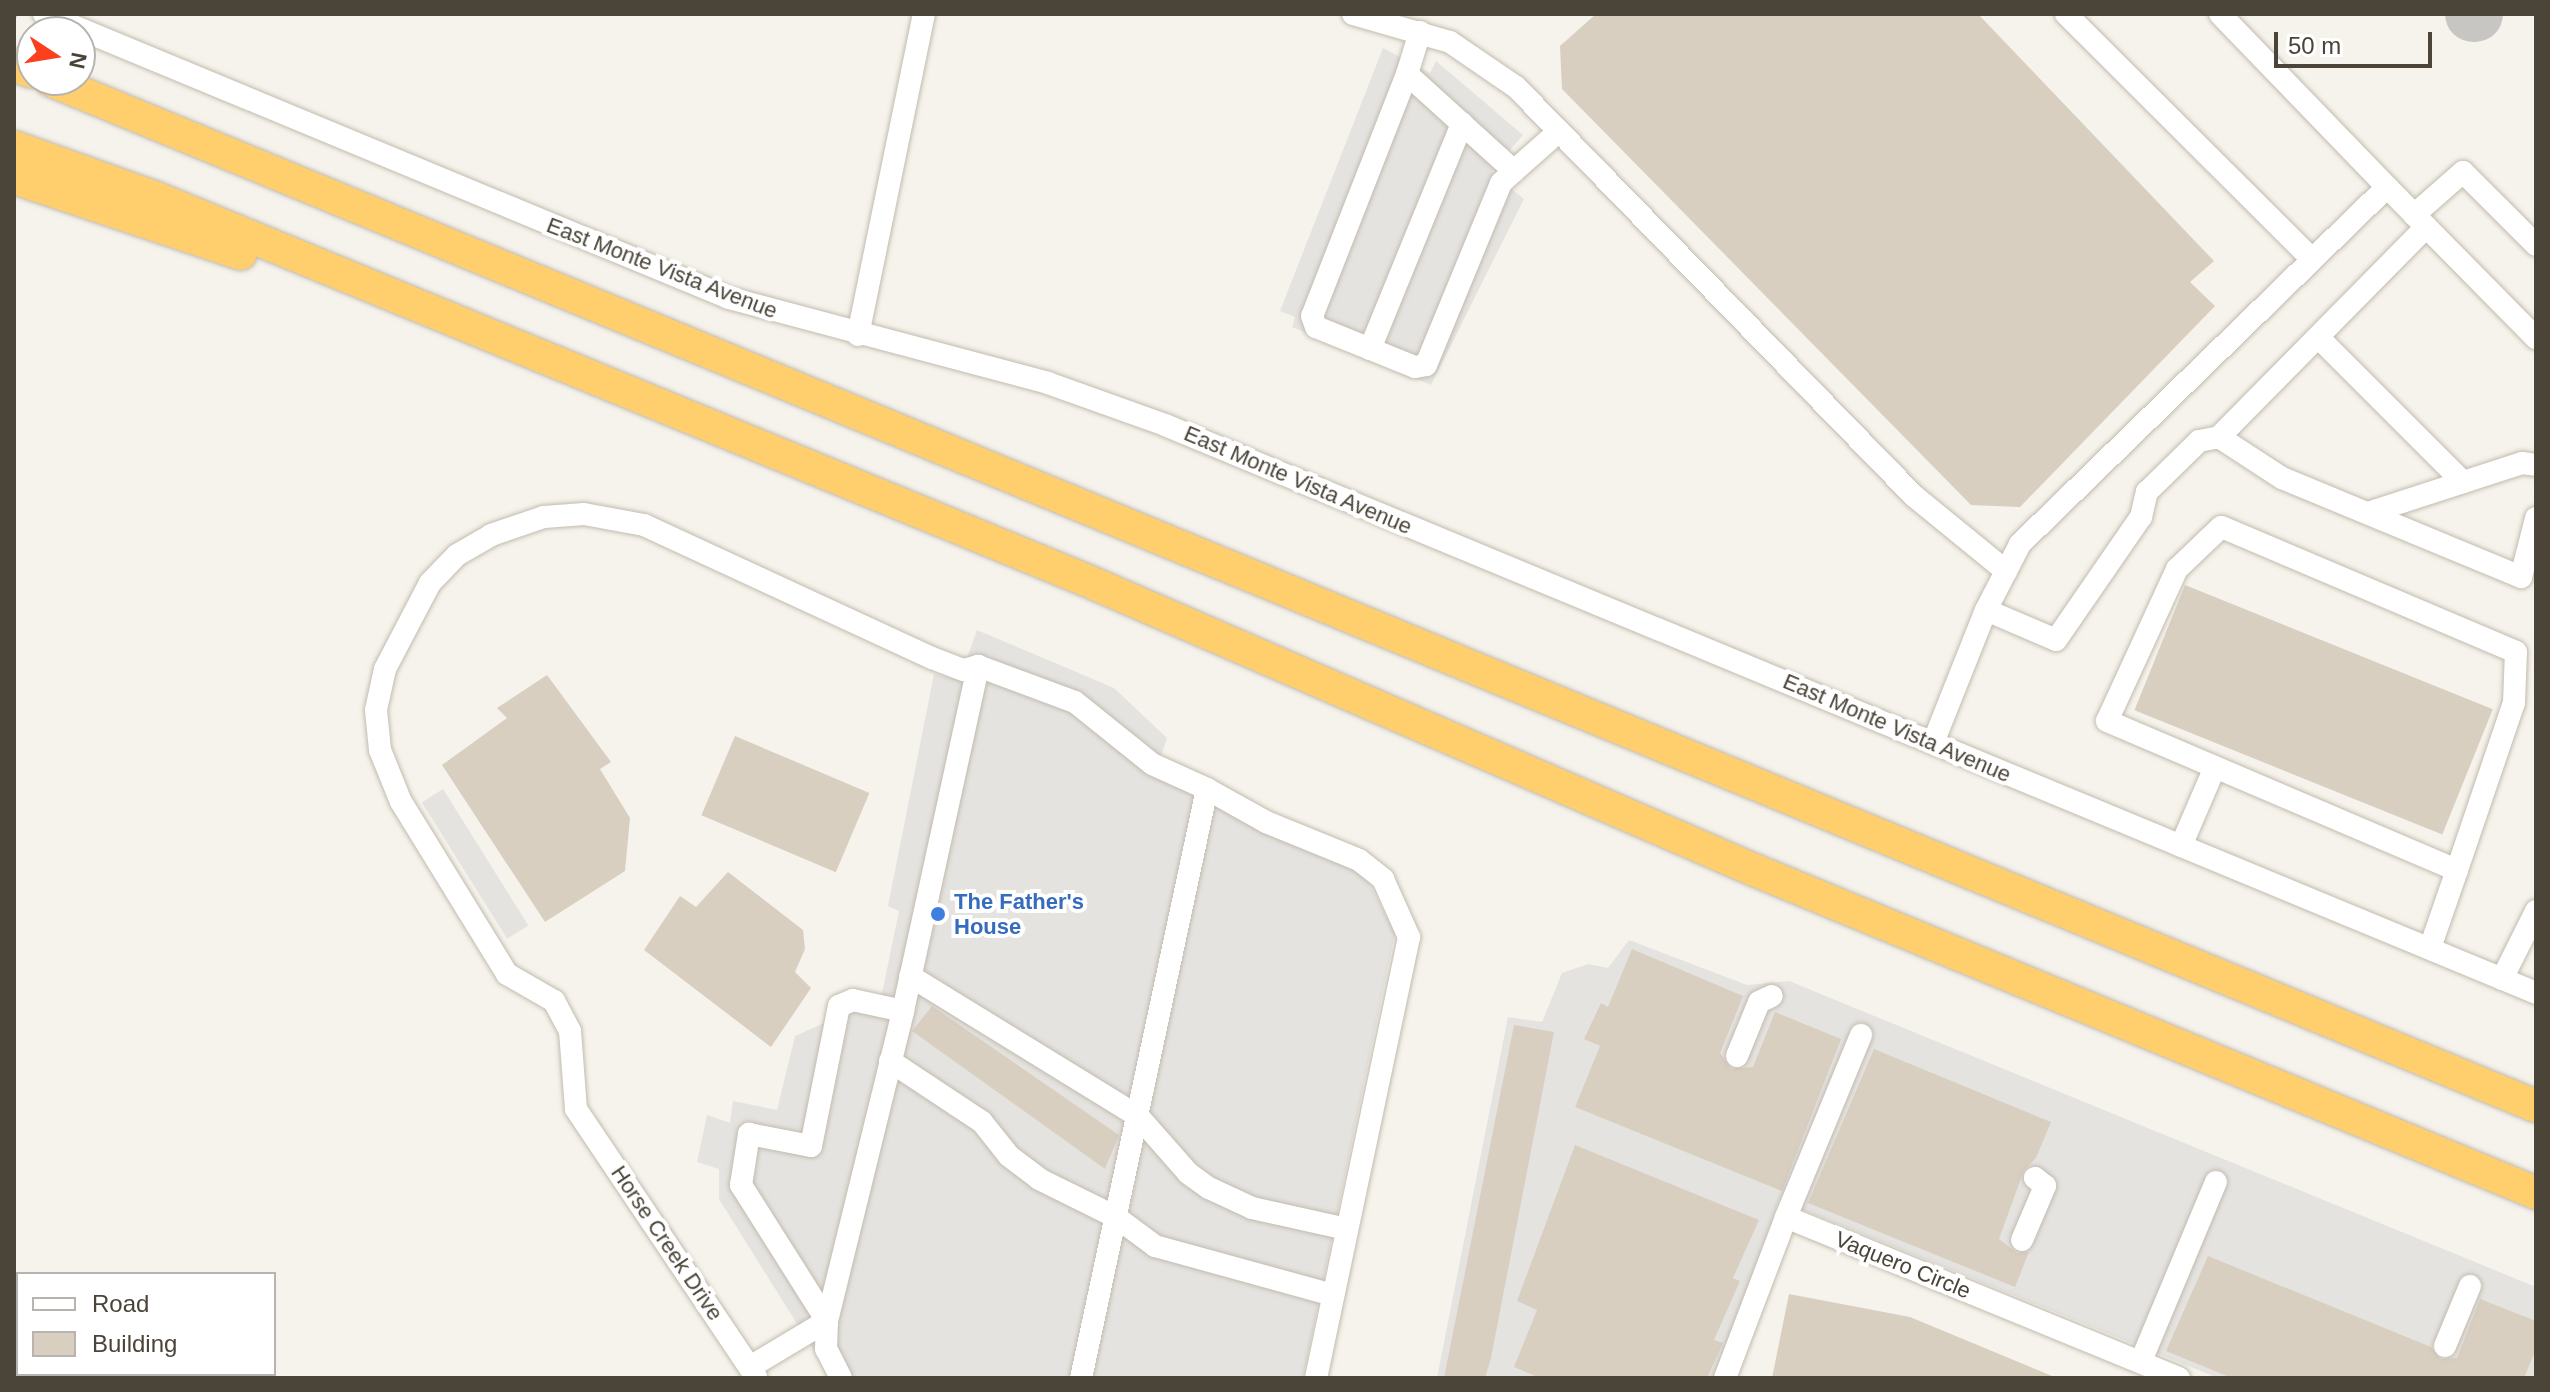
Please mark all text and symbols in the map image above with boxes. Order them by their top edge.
north arrow [16,16,96,96]
scale bar [2278,16,2436,66]
text: 50 m [2288,32,2341,59]
text: N [64,50,92,71]
street label: East Monte Vista Avenue [542,212,782,324]
street label: East Monte Vista Avenue [1180,420,1416,540]
street label: East Monte Vista Avenue [1779,668,2015,788]
place label: The Father's House [954,888,1084,940]
marker: The Father's House [929,905,947,923]
street label: Horse Creek Drive [605,1161,729,1325]
street label: Vaquero Circle [1831,1226,1975,1304]
legend [16,1272,276,1376]
text: Road [92,1290,149,1317]
text: Building [92,1330,177,1357]

